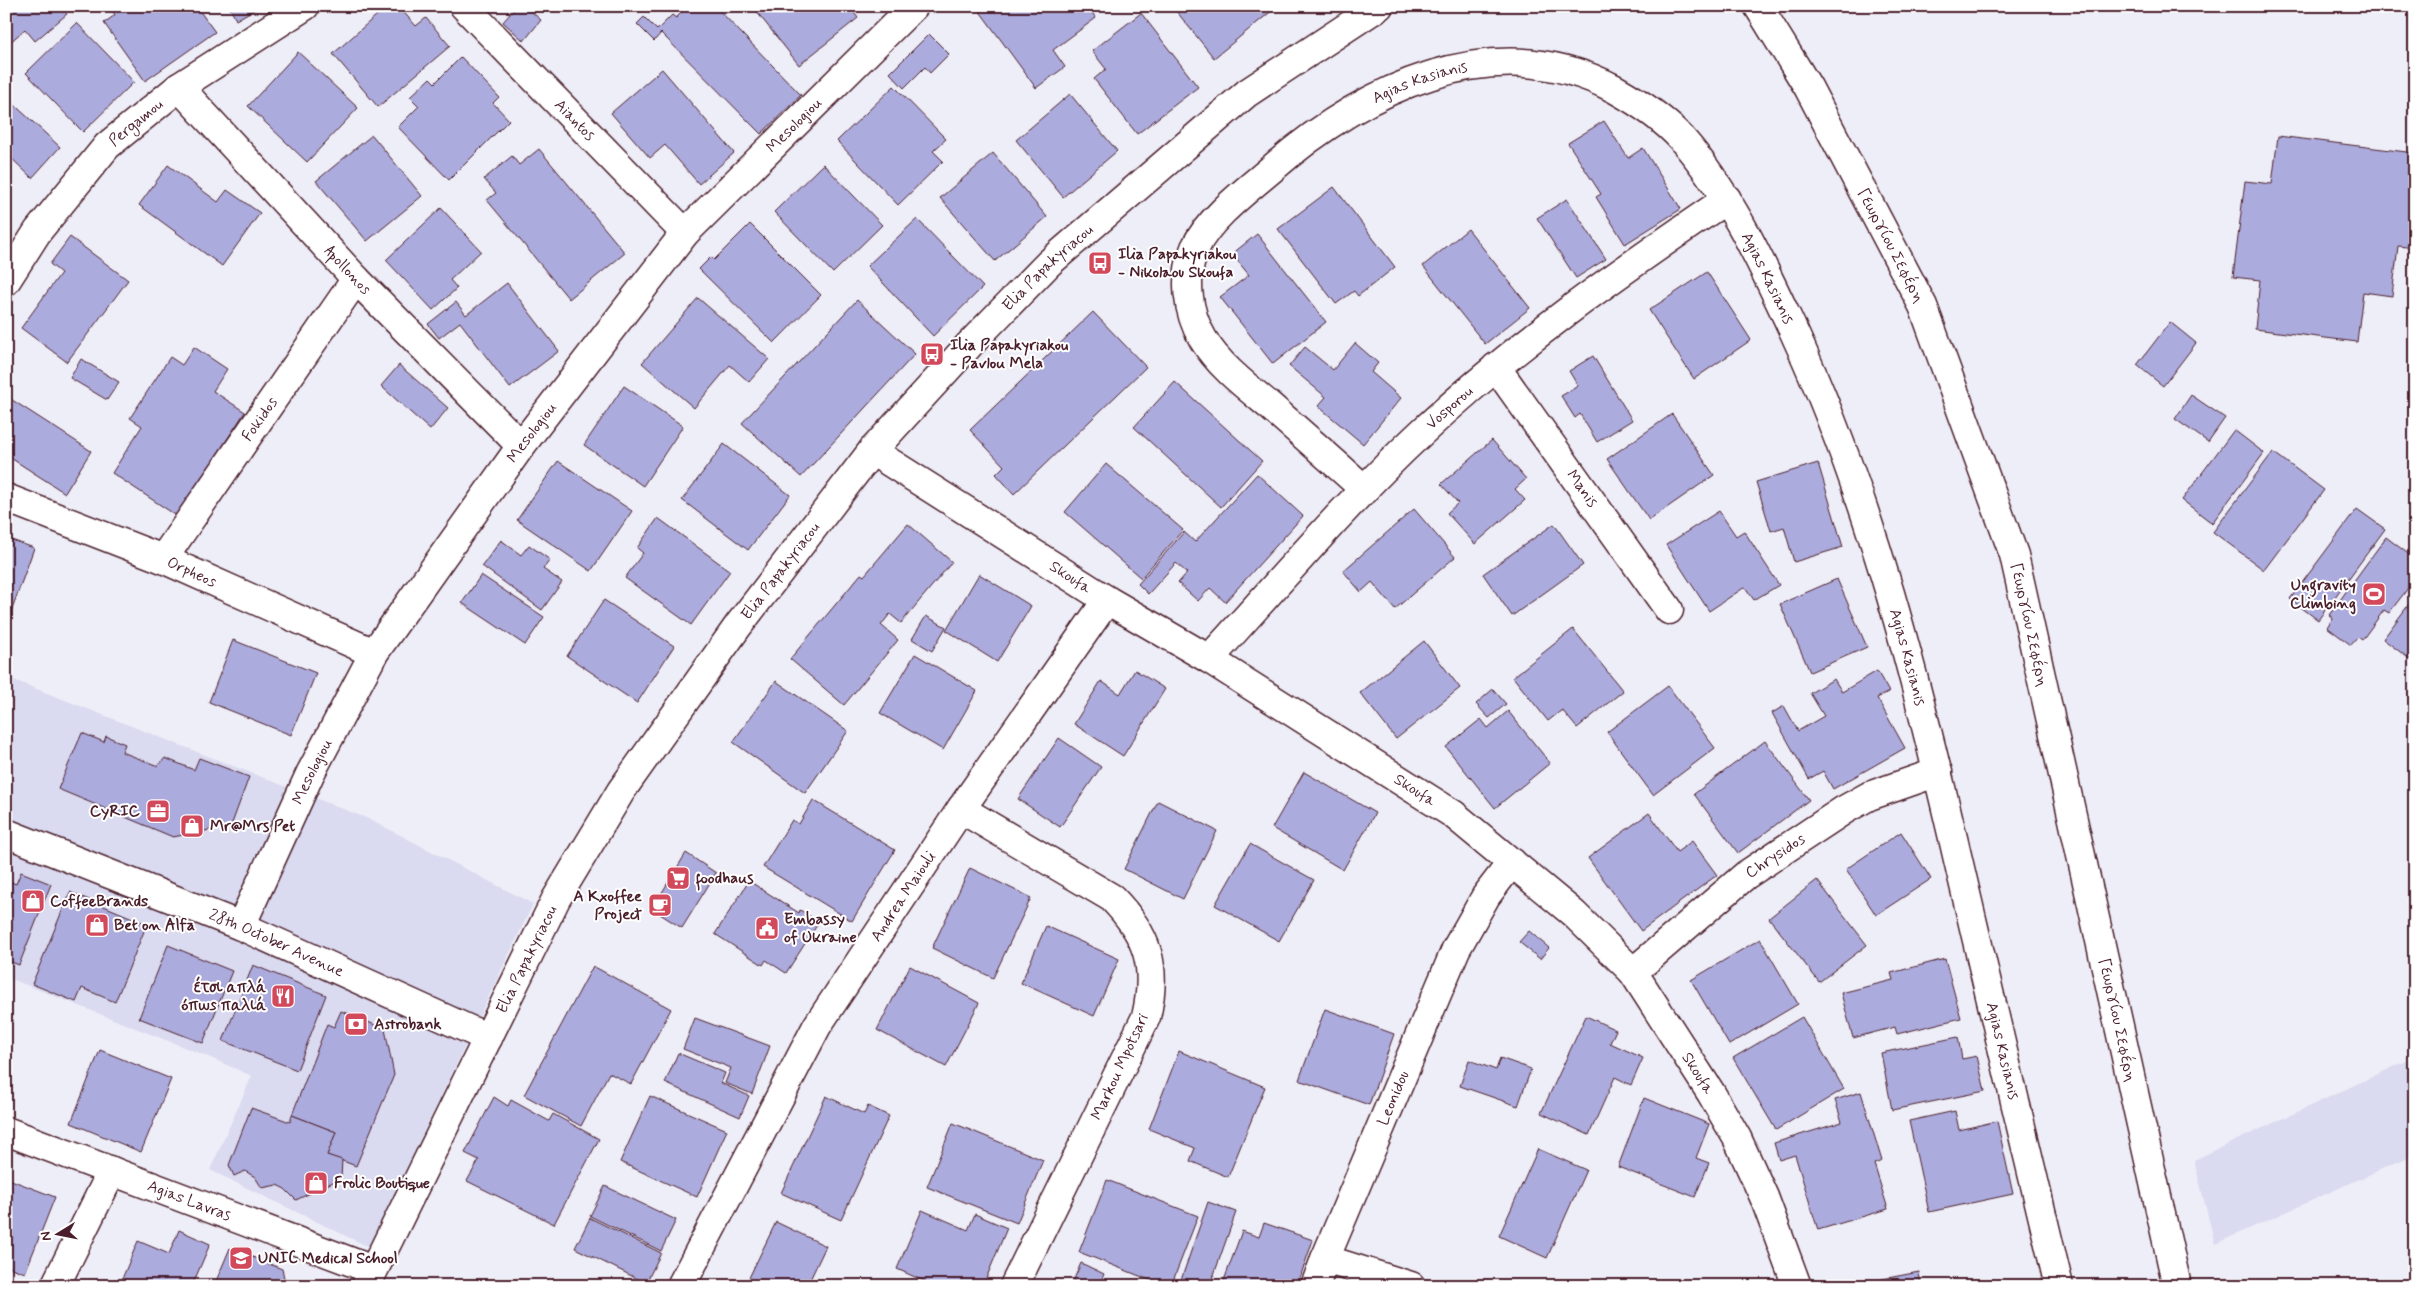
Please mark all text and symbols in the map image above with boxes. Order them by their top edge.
street label: Agias Kasianis [1369,56,1469,108]
street label: Mesologiou [761,92,827,157]
street label: Pergamou [104,94,167,151]
street label: Aiantos [550,95,600,145]
street label: Γεωργίου Σεφέρη [1853,185,1930,306]
street label: Elia Papakyriacou [997,219,1097,316]
street label: Agias Kasianis [1736,228,1799,327]
street label: Apollonos [319,241,376,299]
place label: Ilia Papakyriakou - Nikolaou Skoufa [1118,244,1237,283]
bus stop icon: Ilia Papakyriakou - Nikolaou Skoufa [1087,250,1113,276]
place label: Ilia Papakyriakou - Pavlou Mela [950,335,1069,374]
bus stop icon: Ilia Papakyriakou - Pavlou Mela [919,341,945,367]
street label: Vosporou [1421,381,1477,434]
street label: Fokidos [237,393,282,445]
street label: Mesologiou [502,398,562,467]
street label: Manis [1562,465,1603,511]
street label: Elia Papakyriacou [736,518,824,624]
street label: Orpheos [164,552,220,592]
street label: Skoufa [1046,556,1096,598]
street label: Γεωργίου Σεφέρη [2006,561,2053,688]
place label: Ungravity Climbing [2290,575,2356,615]
sports icon: Ungravity Climbing [2361,581,2387,607]
street label: Agias Kasianis [1885,606,1931,708]
street label: Mesologiou [287,735,337,808]
street label: Skoufa [1390,769,1440,811]
office icon: CyRIC [145,798,171,824]
place label: CyRIC [90,801,141,822]
shop icon: Mr@Mrs Pet [179,813,205,839]
place label: Mr@Mrs Pet [210,816,295,837]
street label: Chrysidos [1741,828,1809,883]
street label: Andrea Maiouli [866,847,941,946]
supermarket icon: foodhaus [665,865,691,891]
place label: foodhaus [695,868,754,891]
place label: A Kxoffee Project [573,886,642,925]
shop icon: CoffeeBrands [20,888,46,914]
place label: CoffeeBrands [50,891,148,912]
cafe icon: A Kxoffee Project [647,892,673,918]
street label: Elia Papakyriacou [491,902,562,1017]
street label: 28th October Avenue [206,904,347,982]
place label: Embassy of Ukraine [784,909,857,948]
shop icon: Bet on Alfa [84,912,110,938]
place label: Bet on Alfa [114,915,195,936]
public building icon: Embassy of Ukraine [754,915,780,941]
street label: Γεωργίου Σεφέρη [2094,956,2142,1084]
place label: έτσι απλά όπωs παλιά [181,976,267,1016]
restaurant icon: έτσι απλά όπωs παλιά [270,983,296,1009]
street label: Agias Kasianis [1981,1000,2025,1102]
street label: Markou Mpotsari [1086,1010,1154,1124]
bank icon: Astrobank [343,1011,369,1037]
place label: Astrobank [374,1014,441,1035]
street label: Skoufa [1677,1048,1720,1098]
street label: Leonidou [1372,1067,1414,1129]
shop icon: Frolic Boutique [303,1170,329,1196]
place label: Frolic Boutique [334,1173,430,1194]
street label: Agias Lavras [145,1175,234,1226]
north arrow [32,1210,82,1260]
text: N [37,1230,56,1242]
school or university icon: UNIC Medical School [228,1245,254,1271]
place label: UNIC Medical School [258,1248,398,1269]

